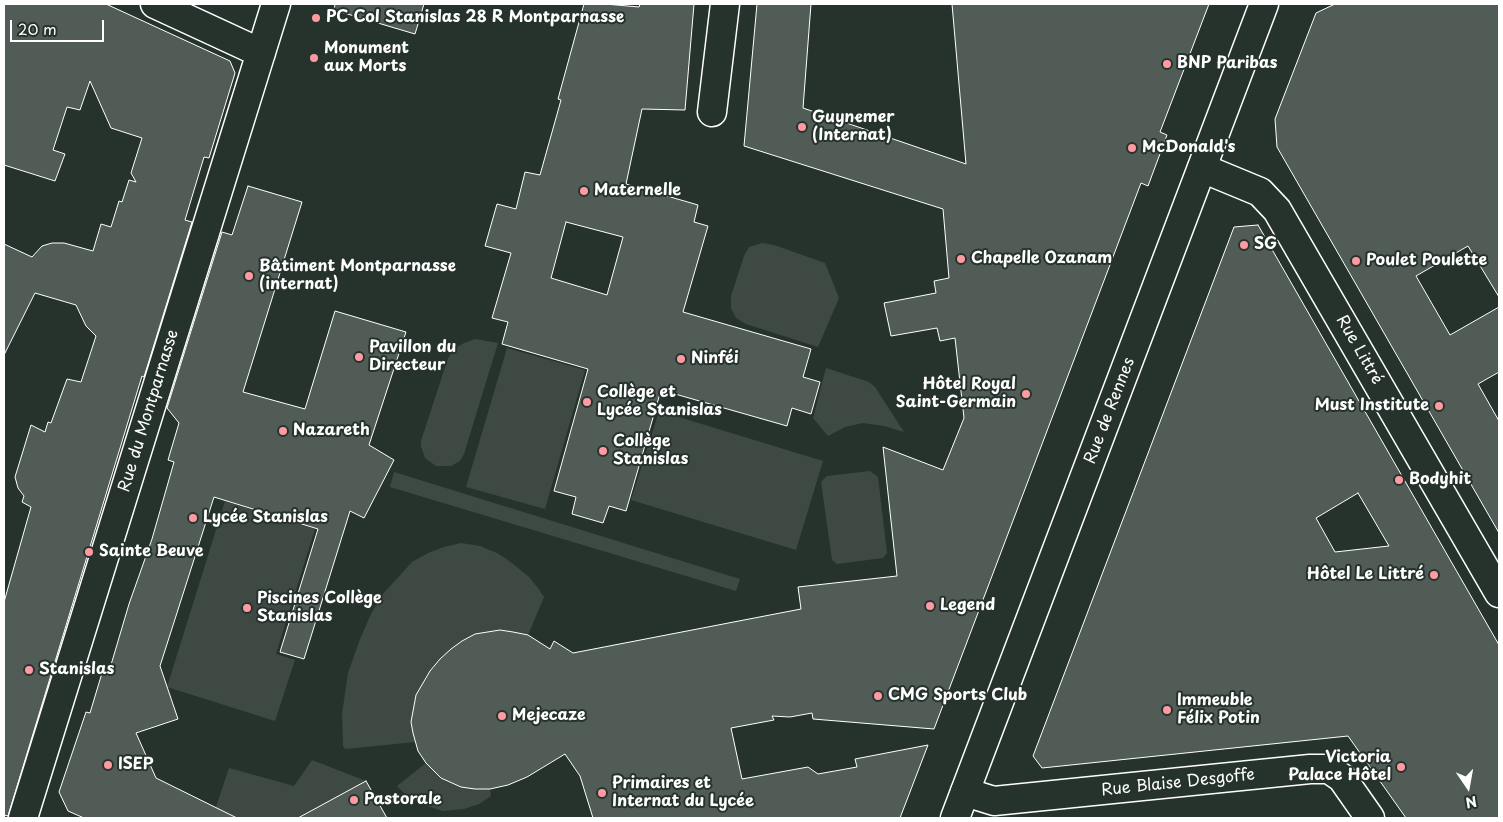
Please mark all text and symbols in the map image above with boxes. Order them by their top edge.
place label: PC Col Stanislas 28 R Montparnasse [326,8,624,28]
scale bar [12,10,106,42]
marker: PC Col Stanislas 28 R Montparnasse [310,12,322,24]
text: 20 m [18,17,57,40]
place label: Monument aux Morts [324,39,409,77]
marker: Monument aux Morts [308,52,320,64]
place label: BNP Paribas [1177,54,1277,74]
marker: BNP Paribas [1161,58,1173,70]
place label: Guynemer (Internat) [812,108,895,146]
marker: Guynemer (Internat) [796,121,808,133]
place label: McDonald's [1142,138,1236,158]
marker: McDonald's [1126,142,1138,154]
place label: Maternelle [594,181,681,201]
marker: Maternelle [578,185,590,197]
place label: SG [1254,235,1277,255]
marker: SG [1238,239,1250,251]
place label: Chapelle Ozanam [971,249,1112,269]
place label: Poulet Poulette [1366,251,1487,271]
marker: Chapelle Ozanam [955,253,967,265]
marker: Poulet Poulette [1350,255,1362,267]
place label: Bâtiment Montparnasse (internat) [259,257,456,295]
marker: Bâtiment Montparnasse (internat) [243,270,255,282]
street label: Rue Littré [1332,312,1386,388]
street label: Rue du Montparnasse [115,328,183,494]
place label: Pavillon du Directeur [369,338,456,376]
place label: Ninféi [691,349,739,369]
marker: Pavillon du Directeur [353,351,365,363]
marker: Ninféi [675,353,687,365]
street label: Rue de Rennes [1081,355,1139,467]
place label: Hôtel Royal Saint-Germain [896,375,1016,413]
place label: Collège et Lycée Stanislas [597,383,722,421]
marker: Hôtel Royal Saint-Germain [1020,388,1032,400]
marker: Collège et Lycée Stanislas [581,396,593,408]
place label: Must Institute [1315,396,1429,416]
marker: Must Institute [1433,400,1445,412]
place label: Nazareth [293,421,370,441]
marker: Nazareth [277,425,289,437]
place label: Collège Stanislas [613,432,688,470]
marker: Collège Stanislas [597,445,609,457]
place label: Bodyhit [1409,470,1471,490]
marker: Bodyhit [1393,474,1405,486]
place label: Lycée Stanislas [203,508,328,528]
marker: Lycée Stanislas [187,512,199,524]
place label: Sainte Beuve [99,542,204,562]
marker: Sainte Beuve [83,546,95,558]
place label: Hôtel Le Littré [1307,565,1424,585]
marker: Hôtel Le Littré [1428,569,1440,581]
place label: Piscines Collège Stanislas [257,589,382,627]
place label: Legend [940,596,995,616]
marker: Legend [924,600,936,612]
marker: Piscines Collège Stanislas [241,602,253,614]
place label: Stanislas [39,660,114,680]
marker: Stanislas [23,664,35,676]
place label: CMG Sports Club [888,686,1027,706]
marker: CMG Sports Club [872,690,884,702]
place label: Immeuble Félix Potin [1177,691,1260,729]
marker: Immeuble Félix Potin [1161,704,1173,716]
place label: Mejecaze [512,706,586,726]
marker: Mejecaze [496,710,508,722]
place label: Victoria Palace Hôtel [1288,748,1391,786]
place label: ISEP [118,755,154,775]
marker: ISEP [102,759,114,771]
marker: Victoria Palace Hôtel [1395,761,1407,773]
north arrow [1443,762,1493,812]
street label: Rue Blaise Desgoffe [1100,765,1256,801]
place label: Primaires et Internat du Lycée [612,774,754,812]
marker: Primaires et Internat du Lycée [596,787,608,799]
place label: Pastorale [364,790,442,810]
text: N [1464,791,1479,814]
marker: Pastorale [348,794,360,806]

